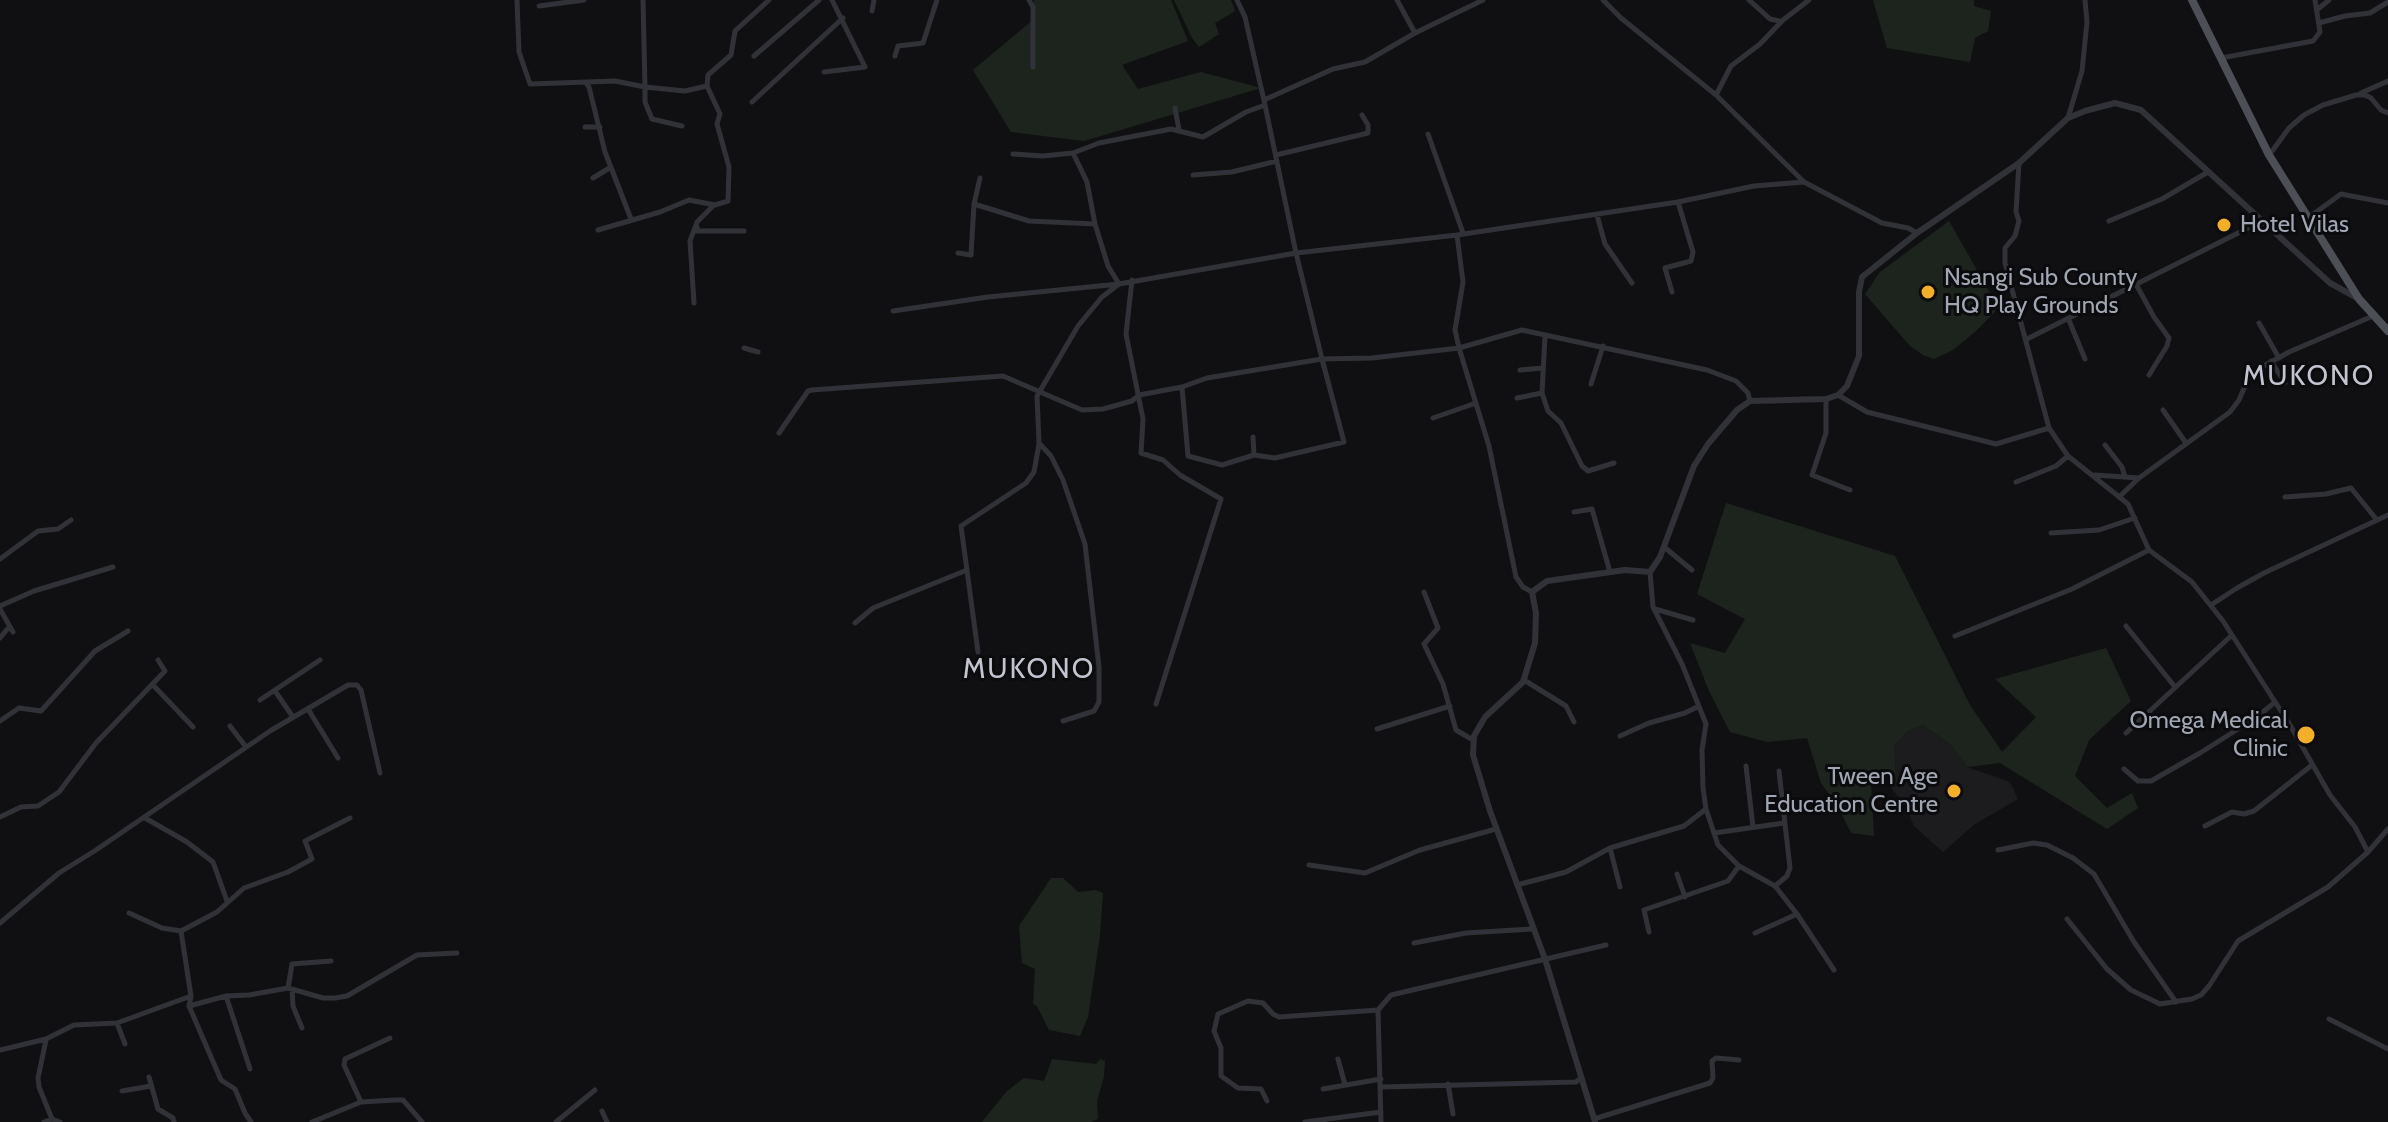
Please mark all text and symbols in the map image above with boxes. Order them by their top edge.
place label: Hotel Vilas [2240,211,2349,239]
marker: Hotel Vilas [2215,216,2233,234]
place label: Nsangi Sub County HQ Play Grounds [1944,264,2137,320]
marker: Nsangi Sub County HQ Play Grounds [1919,283,1937,301]
district label: MUKONO [2243,360,2375,394]
district label: MUKONO [963,653,1095,687]
place label: Omega Medical Clinic [2130,707,2288,763]
marker: Omega Medical Clinic [2295,724,2317,746]
place label: Tween Age Education Centre [1764,763,1938,819]
marker: Tween Age Education Centre [1945,782,1963,800]

